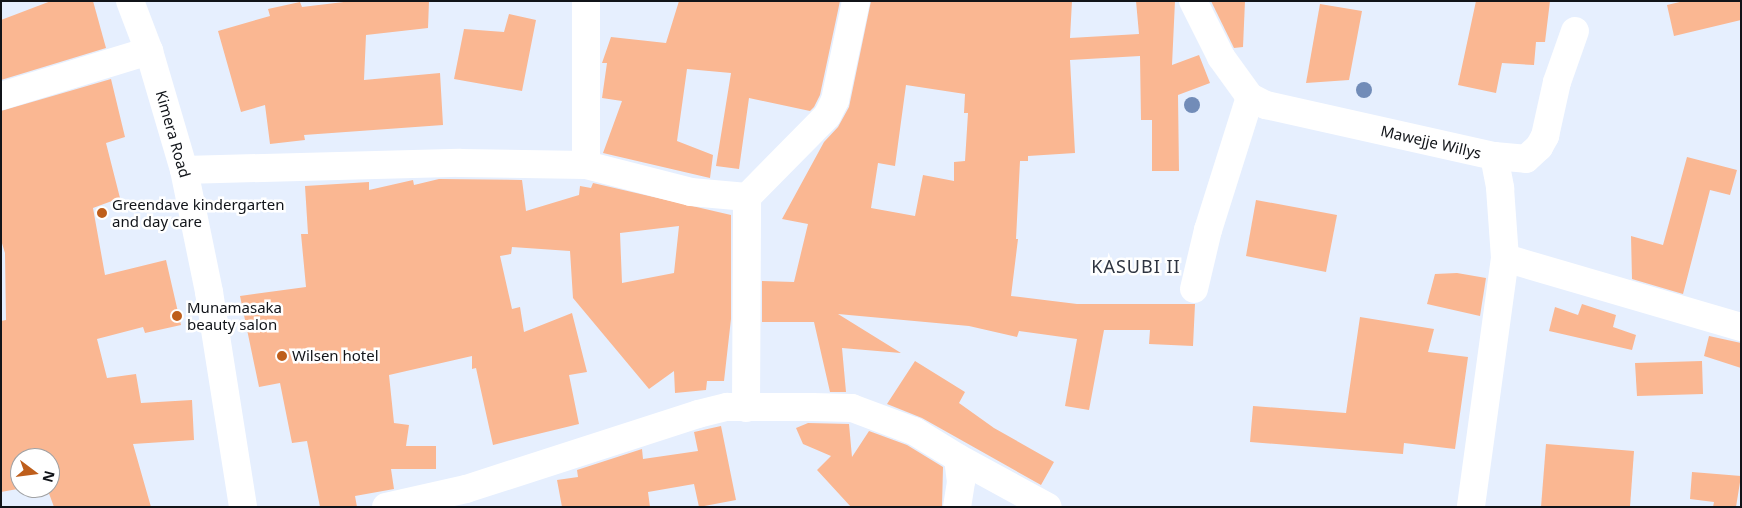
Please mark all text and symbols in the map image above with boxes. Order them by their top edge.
street label: Kimera Road [152,88,194,180]
street label: Mawejje Willys [1379,122,1483,162]
place label: Greendave kindergarten and day care [112,195,284,230]
marker: Greendave kindergarten and day care [96,207,108,219]
district label: KASUBI II [1090,255,1182,277]
place label: Munamasaka beauty salon [187,298,282,333]
marker: Munamasaka beauty salon [171,310,183,322]
place label: Wilsen hotel [292,347,379,365]
marker: Wilsen hotel [276,350,288,362]
north arrow [10,448,60,498]
text: N [38,469,60,485]

